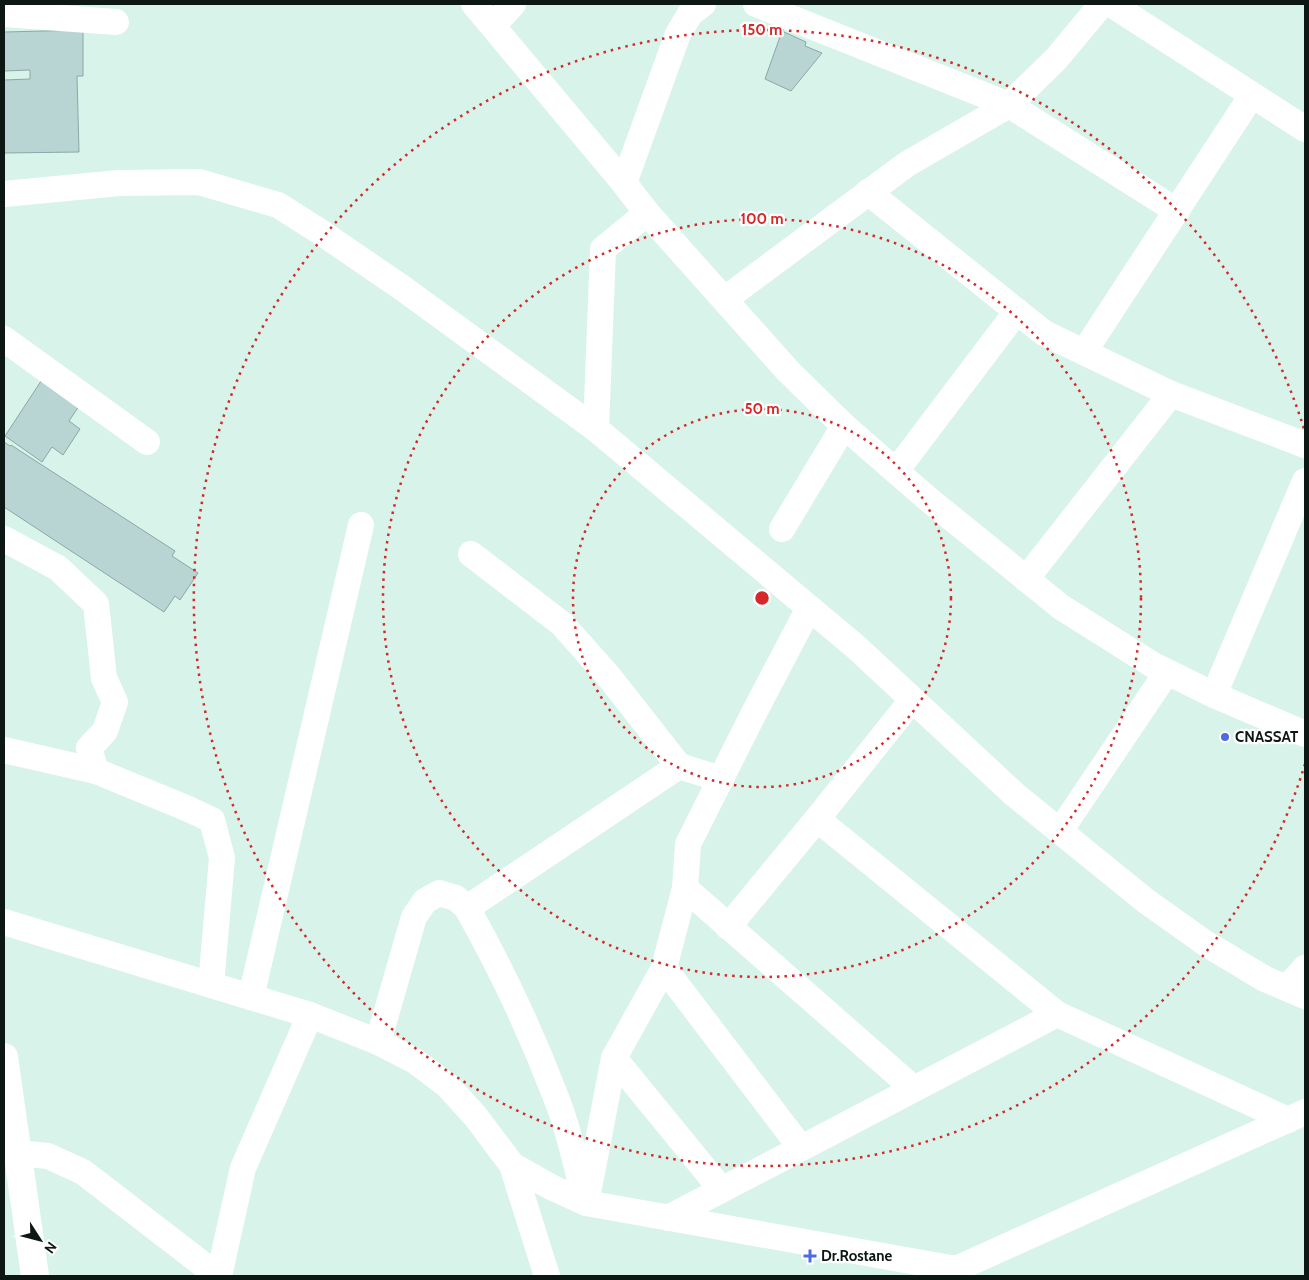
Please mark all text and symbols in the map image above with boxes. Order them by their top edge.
text: 150 m [742,21,782,39]
text: 100 m [740,210,784,228]
text: 50 m [744,400,780,418]
centre of rings [753,589,771,607]
place label: CNASSAT [1235,728,1299,746]
marker: CNASSAT [1219,731,1231,743]
north arrow [15,1215,65,1265]
text: N [40,1238,61,1257]
place label: Dr.Rostane [821,1247,892,1265]
marker: Dr.Rostane [803,1249,817,1263]

